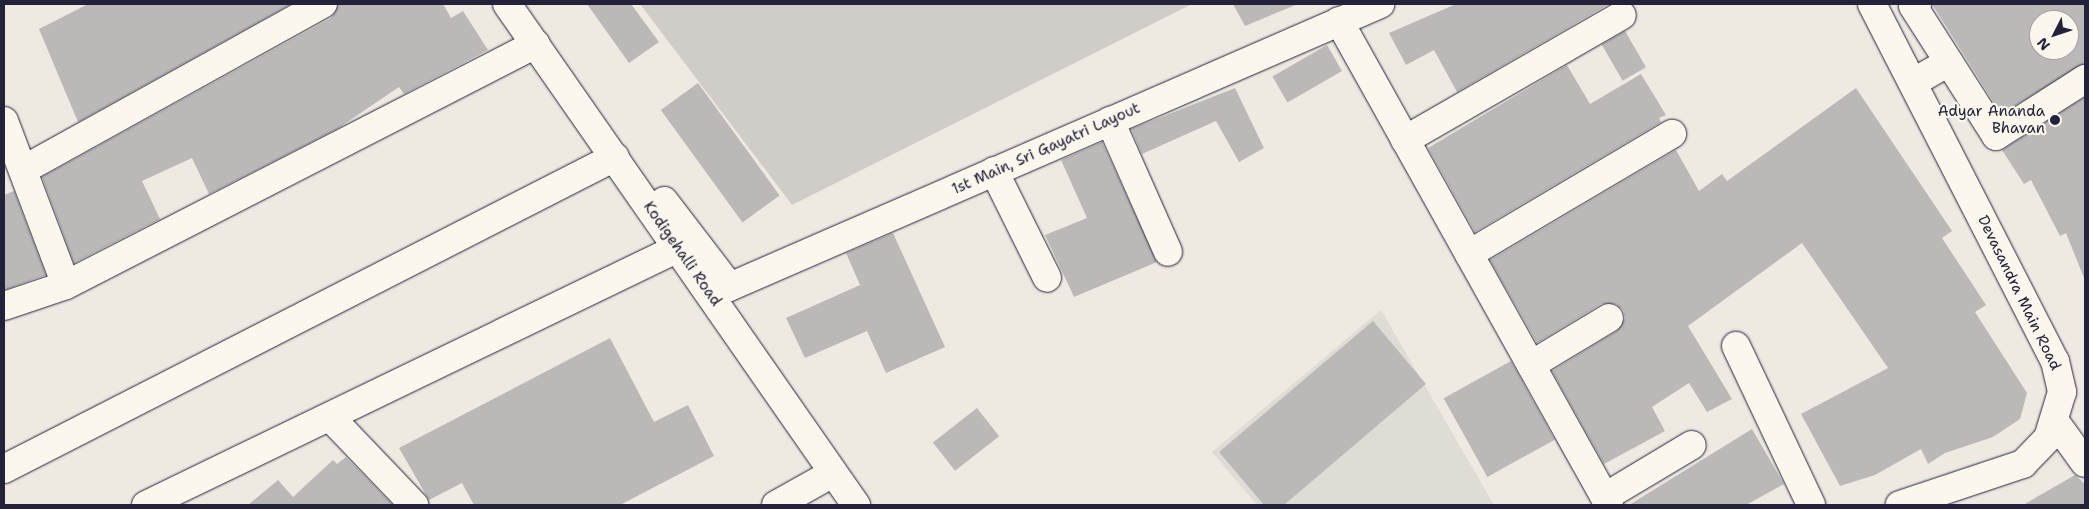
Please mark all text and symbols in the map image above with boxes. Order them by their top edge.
north arrow [2029,10,2079,60]
text: N [2033,34,2054,54]
street label: 1st Main, Sri Gayatri Layout [949,99,1143,199]
place label: Adyar Ananda Bhavan [1938,102,2045,137]
marker: Adyar Ananda Bhavan [2049,114,2061,126]
street label: Kodigehalli Road [639,198,725,310]
street label: Devasandra Main Road [1974,213,2064,373]

